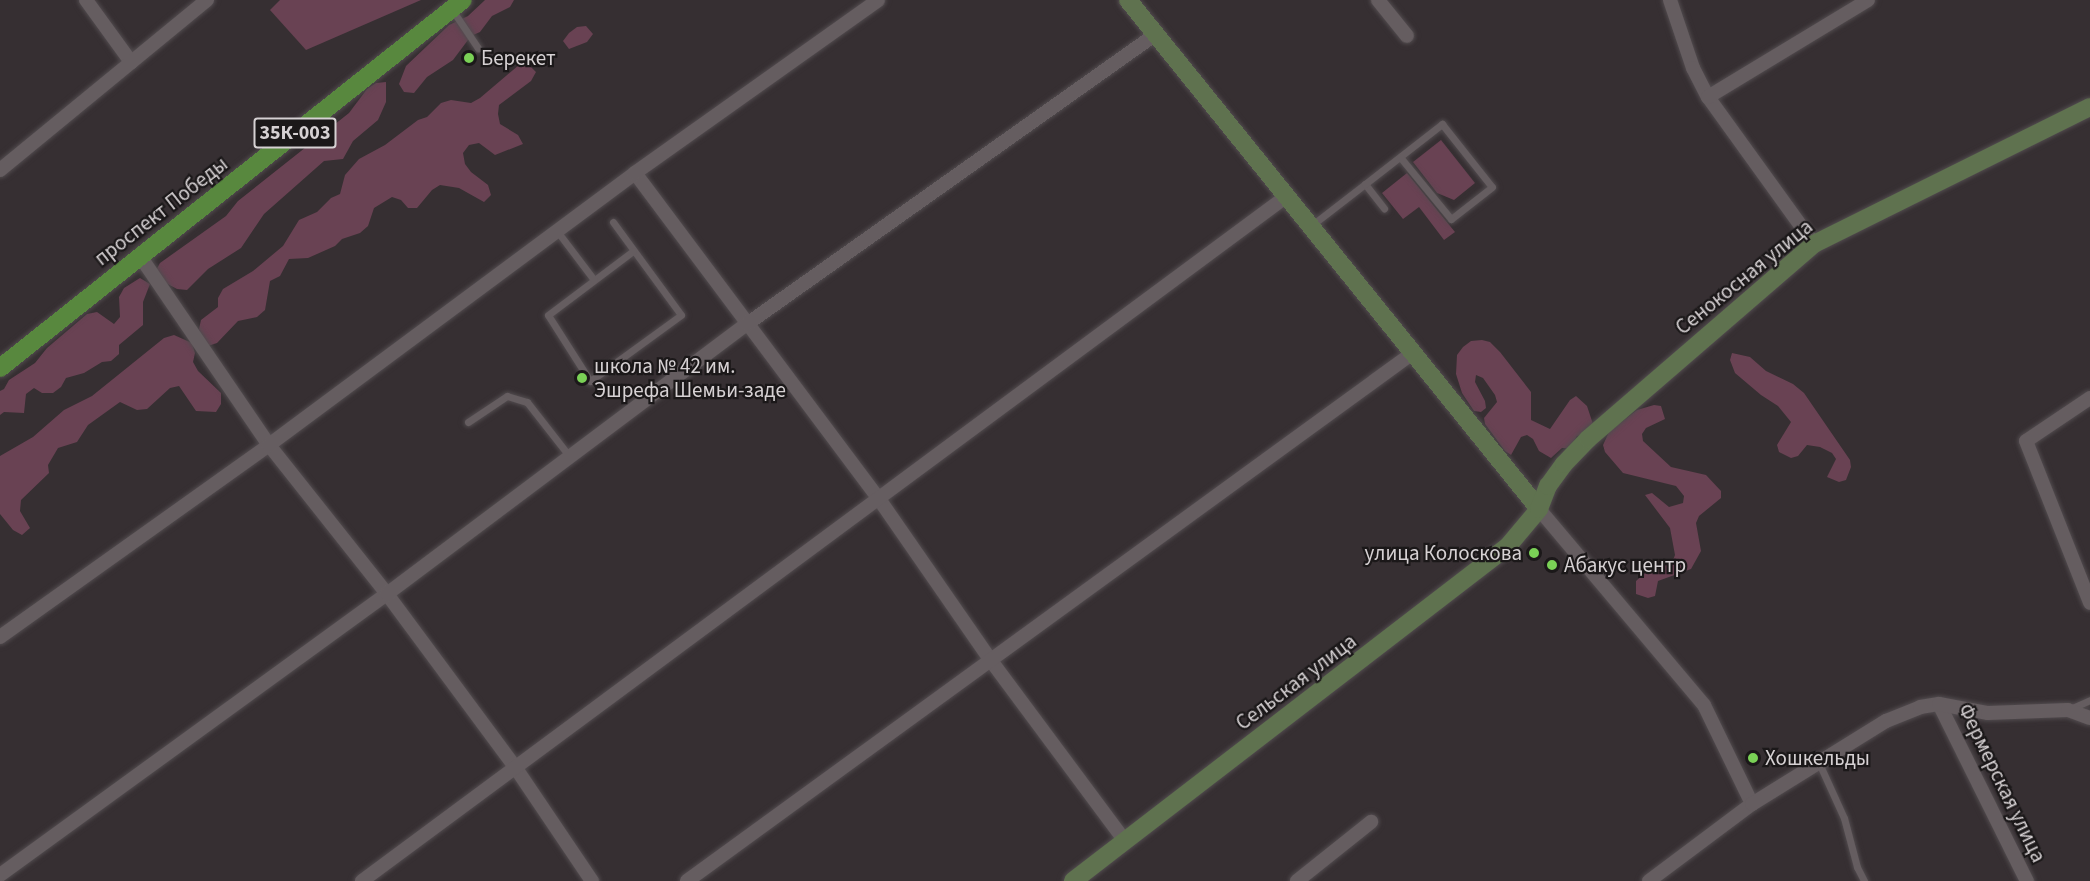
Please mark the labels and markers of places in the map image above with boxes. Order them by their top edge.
place label: Берекет [481,45,556,71]
marker: Берекет [462,51,476,65]
place label: школа № 42 им. Эшрефа Шемьи-заде [594,353,786,403]
marker: школа № 42 им. Эшрефа Шемьи-заде [575,371,589,385]
place label: улица Колоскова [1365,540,1522,566]
marker: улица Колоскова [1527,546,1541,560]
place label: Абакус центр [1564,552,1686,578]
marker: Абакус центр [1545,558,1559,572]
place label: Хошкельды [1765,745,1870,771]
marker: Хошкельды [1746,751,1760,765]

